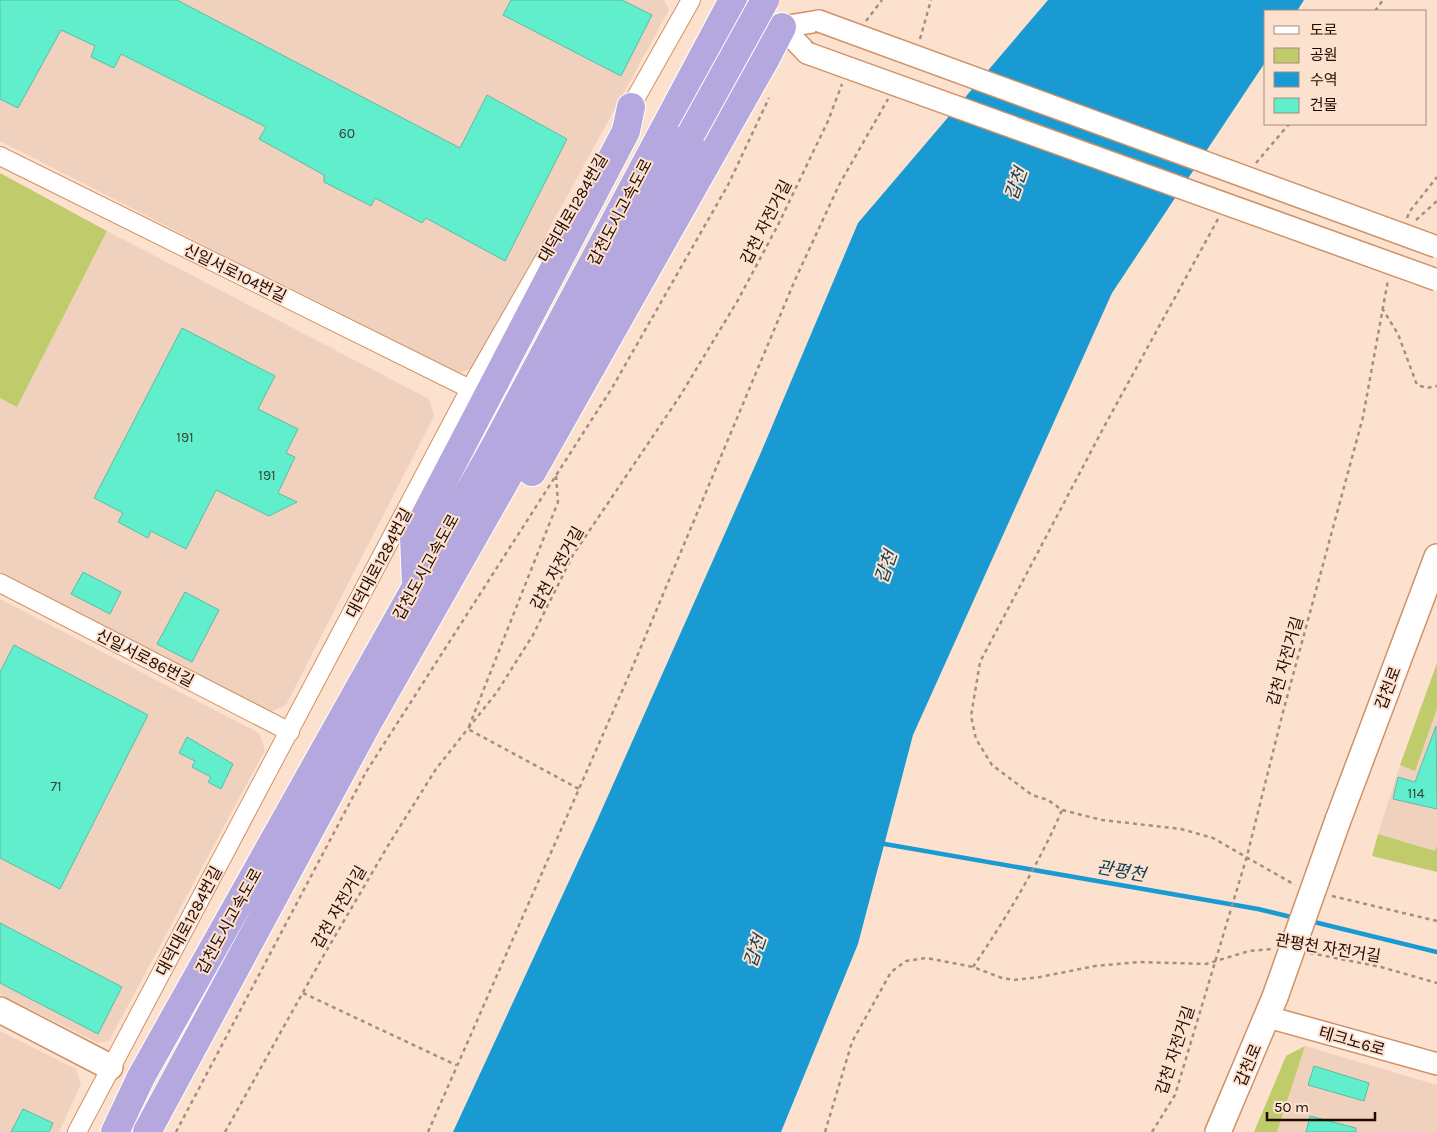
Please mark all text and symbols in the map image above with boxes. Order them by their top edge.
legend [1264,10,1427,125]
text: 도로 [1310,21,1338,39]
text: 공원 [1310,46,1338,64]
text: 수역 [1310,71,1338,89]
text: 건물 [1310,96,1338,114]
house number: 60 [339,125,355,142]
street label: 대덕대로1284번길 [534,151,612,265]
street label: 갑천도시고속도로 [584,155,656,268]
water label: 갑천 [1000,162,1033,203]
street label: 갑천 자전거길 [737,177,795,267]
street label: 신일서로104번길 [180,240,290,306]
house number: 191 [176,429,194,446]
house number: 191 [258,467,276,484]
street label: 대덕대로1284번길 [342,505,416,621]
street label: 갑천도시고속도로 [389,511,463,623]
street label: 갑천 자전거길 [526,523,588,613]
water label: 갑천 [870,545,903,586]
street label: 갑천 자전거길 [1263,614,1307,708]
street label: 신일서로86번길 [93,625,197,691]
street label: 갑천로 [1371,664,1405,712]
house number: 71 [50,778,62,795]
house number: 114 [1407,785,1425,802]
water label: 관평천 [1095,856,1150,887]
street label: 갑천 자전거길 [308,862,370,952]
street label: 대덕대로1284번길 [152,863,226,979]
street label: 갑천도시고속도로 [192,865,266,977]
water label: 갑천 [739,929,772,970]
street label: 관평천 자전거길 [1274,930,1382,966]
street label: 갑천 자전거길 [1152,1003,1198,1097]
street label: 테크노6로 [1317,1022,1388,1060]
street label: 갑천로 [1231,1041,1265,1089]
scale bar [1267,1090,1374,1122]
text: 50 m [1274,1098,1309,1116]

